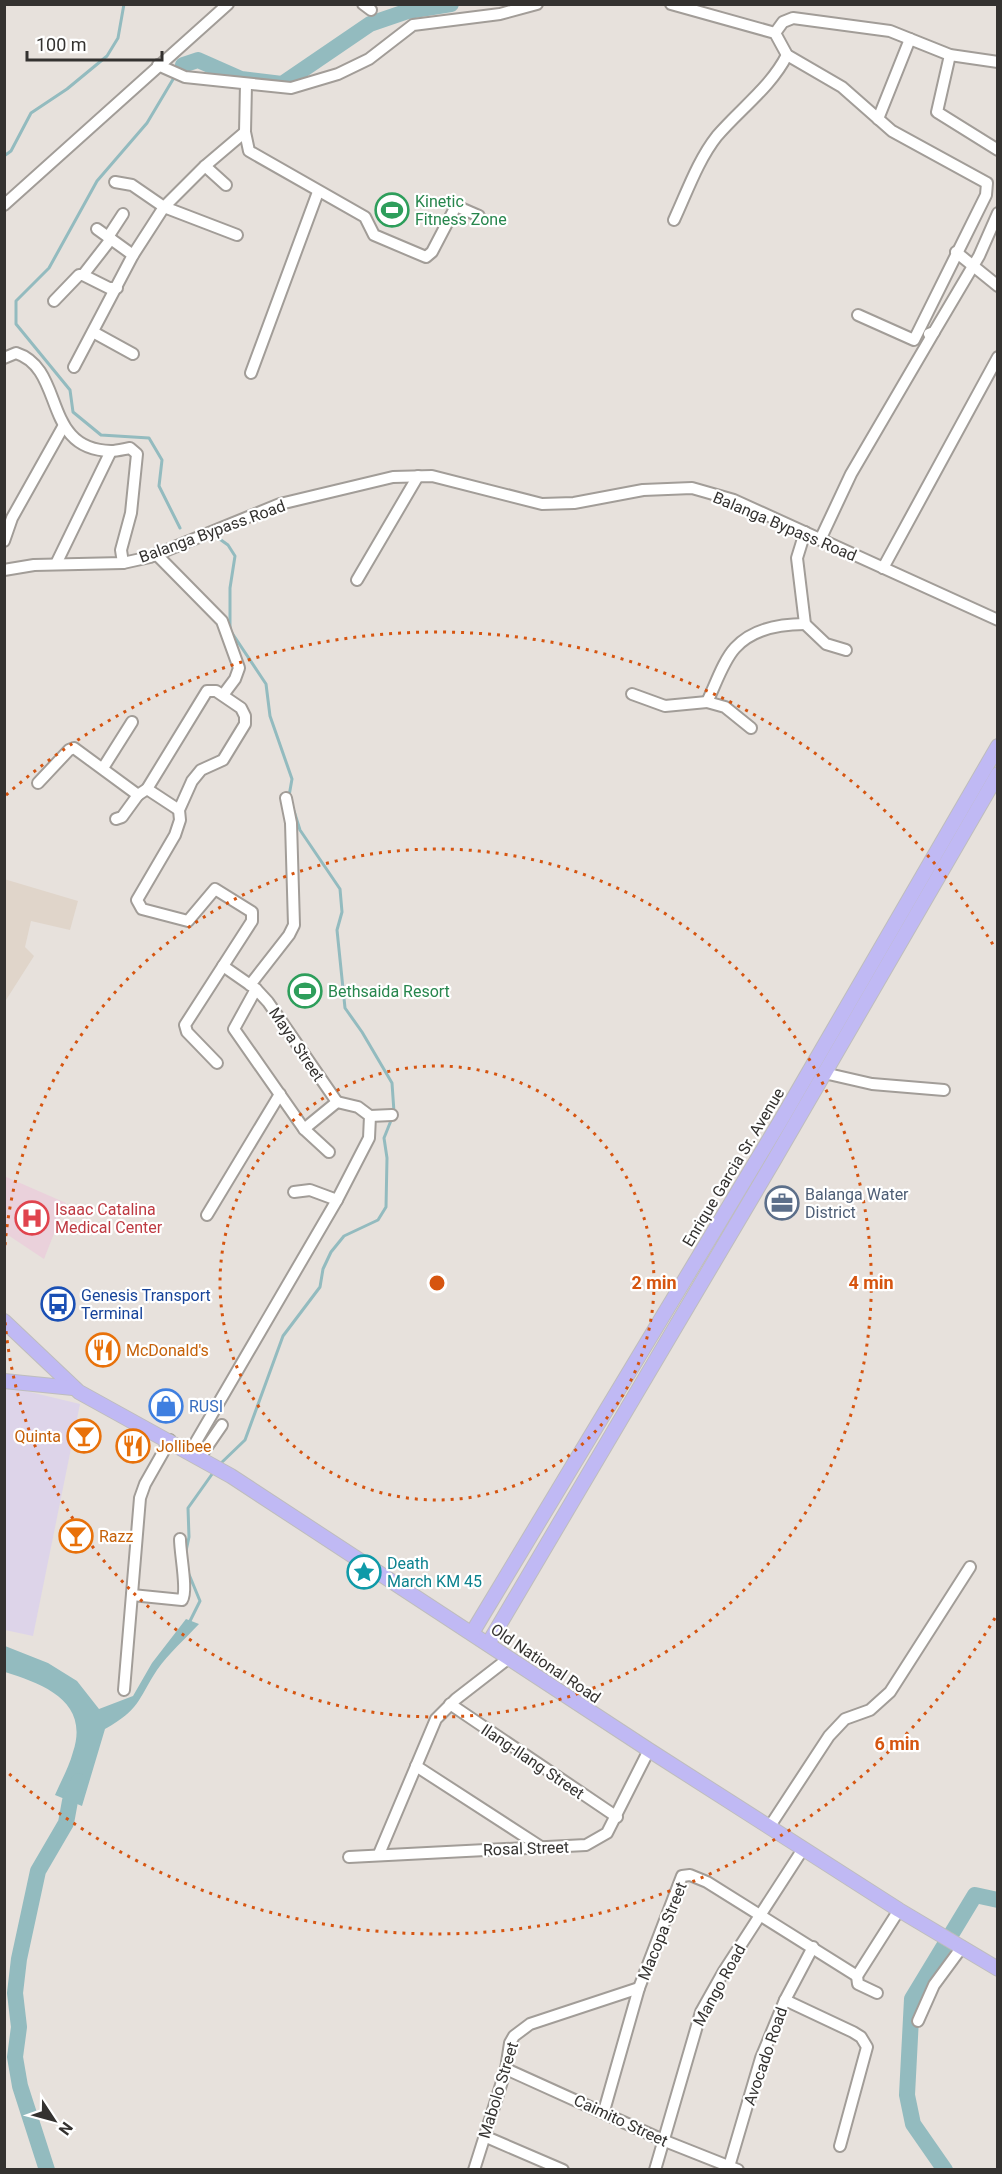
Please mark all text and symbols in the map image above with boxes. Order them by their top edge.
scale bar [27,24,162,62]
text: 100 m [36,34,87,55]
sports icon: Kinetic Fitness Zone [374,192,410,228]
place label: Kinetic Fitness Zone [415,192,507,229]
street label: Balanga Bypass Road [710,488,859,565]
street label: Balanga Bypass Road [136,496,288,567]
sports icon: Bethsaida Resort [287,973,323,1009]
place label: Bethsaida Resort [328,982,450,1001]
street label: Maya Street [265,1004,328,1085]
street label: Enrique Garcia Sr. Avenue [678,1084,788,1250]
office icon: Balanga Water District [764,1185,800,1221]
place label: Balanga Water District [805,1185,909,1222]
hospital icon: Isaac Catalina Medical Center [14,1200,50,1236]
place label: Isaac Catalina Medical Center [55,1200,163,1237]
text: 2 min [631,1272,677,1293]
text: 4 min [848,1272,894,1293]
centre of rings [427,1273,447,1293]
bus stop icon: Genesis Transport Terminal [40,1286,76,1322]
place label: Genesis Transport Terminal [81,1286,211,1323]
restaurant icon: McDonald's [85,1332,121,1368]
place label: McDonald's [126,1341,209,1360]
shop icon: RUSI [148,1388,184,1424]
place label: RUSI [189,1397,223,1416]
bar icon: Quinta [66,1418,102,1454]
place label: Quinta [15,1427,61,1446]
restaurant icon: Jollibee [115,1428,151,1464]
place label: Jollibee [156,1437,212,1456]
bar icon: Razz [58,1518,94,1554]
place label: Razz [99,1527,134,1546]
place icon: Death March KM 45 [346,1554,382,1590]
place label: Death March KM 45 [387,1554,482,1591]
street label: Old National Road [487,1620,604,1707]
street label: Ilang-Ilang Street [478,1720,588,1803]
text: 6 min [874,1733,920,1754]
street label: Rosal Street [483,1838,569,1859]
street label: Macopa Street [634,1879,691,1983]
street label: Mango Road [689,1941,750,2029]
street label: Avocado Road [740,2005,791,2108]
street label: Mabolo Street [475,2040,522,2141]
north arrow [24,2090,84,2150]
street label: Caimito Street [571,2090,671,2150]
text: N [55,2118,77,2139]

